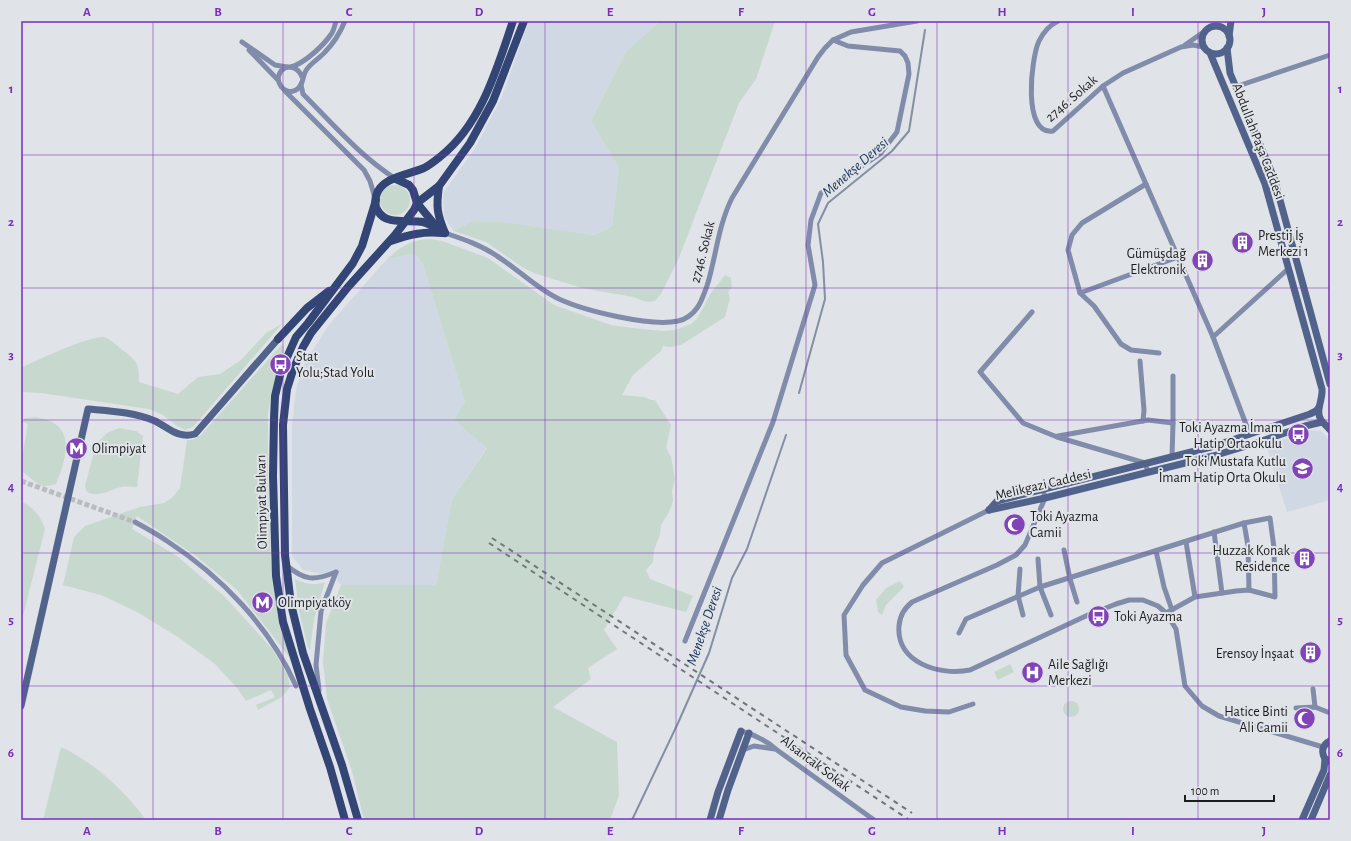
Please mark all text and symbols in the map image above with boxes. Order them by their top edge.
text: A [83,6,91,19]
text: B [214,6,222,19]
text: C [346,6,353,19]
text: D [475,6,484,19]
text: E [607,6,614,19]
text: F [738,6,745,19]
text: G [868,6,876,19]
text: H [997,6,1007,19]
text: I [1131,6,1135,19]
text: J [1262,6,1266,19]
street label: 2746. Sokak [1043,72,1101,125]
street label: Abdullah Paşa Caddesi [1229,81,1287,201]
text: 1 [9,83,13,96]
text: 1 [1338,83,1342,96]
water label: Menekşe Deresi [819,135,891,200]
text: 2 [8,216,14,229]
text: 2 [1337,216,1343,229]
street label: 2746. Sokak [689,219,718,285]
place label: Prestij İş Merkezi 1 [1258,226,1309,259]
building icon: Prestij İş Merkezi 1 [1229,230,1255,256]
place label: Gümüşdağ Elektronik [1127,247,1187,277]
building icon: Gümüşdağ Elektronik [1189,248,1215,274]
text: 3 [8,349,14,362]
text: 3 [1337,349,1343,362]
place label: Stat Yolu;Stad Yolu [296,350,374,380]
bus stop icon: Stat Yolu;Stad Yolu [268,351,294,377]
place label: Toki Ayazma İmam Hatip Ortaokulu [1179,418,1282,451]
bus stop icon: Toki Ayazma İmam Hatip Ortaokulu [1285,422,1311,448]
metro station icon: Olimpiyat [63,435,89,461]
place label: Olimpiyat [92,442,147,456]
street label: Olimpiyat Bulvarı [254,455,270,549]
place label: Toki Mustafa Kutlu İmam Hatip Orta Okulu [1159,455,1286,485]
school or university icon: Toki Mustafa Kutlu İmam Hatip Orta Okulu [1289,456,1315,482]
street label: Melikgazi Caddesi [994,467,1093,503]
text: 4 [8,481,15,494]
text: 4 [1337,481,1344,494]
place label: Toki Ayazma Camii [1030,510,1099,540]
mosque icon: Toki Ayazma Camii [1002,511,1028,537]
place label: Huzzak Konak Residence [1213,544,1291,574]
building icon: Huzzak Konak Residence [1292,545,1318,571]
water label: Menekşe Deresi [684,585,725,668]
metro station icon: Olimpiyatköy [249,589,275,615]
place label: Olimpiyatköy [278,596,351,610]
bus stop icon: Toki Ayazma [1085,603,1111,629]
place label: Toki Ayazma [1114,610,1183,624]
text: 5 [8,614,14,627]
text: 5 [1337,614,1343,627]
building icon: Erensoy İnşaat [1297,640,1323,666]
place label: Erensoy İnşaat [1216,644,1295,661]
place label: Aile Sağlığı Merkezi [1048,658,1108,688]
hospital icon: Aile Sağlığı Merkezi [1020,659,1046,685]
place label: Hatice Binti Ali Camii [1224,705,1288,735]
mosque icon: Hatice Binti Ali Camii [1291,706,1317,732]
street label: Alsancak Sokak [778,733,853,795]
text: 6 [8,747,14,760]
text: 6 [1337,747,1343,760]
scale bar [1185,777,1274,803]
text: 100 m [1191,785,1219,797]
text: A [83,825,91,838]
text: B [214,825,222,838]
text: C [346,825,353,838]
text: D [475,825,484,838]
text: E [607,825,614,838]
text: F [738,825,745,838]
text: G [868,825,876,838]
text: H [997,825,1007,838]
text: I [1131,825,1135,838]
text: J [1262,825,1266,838]

